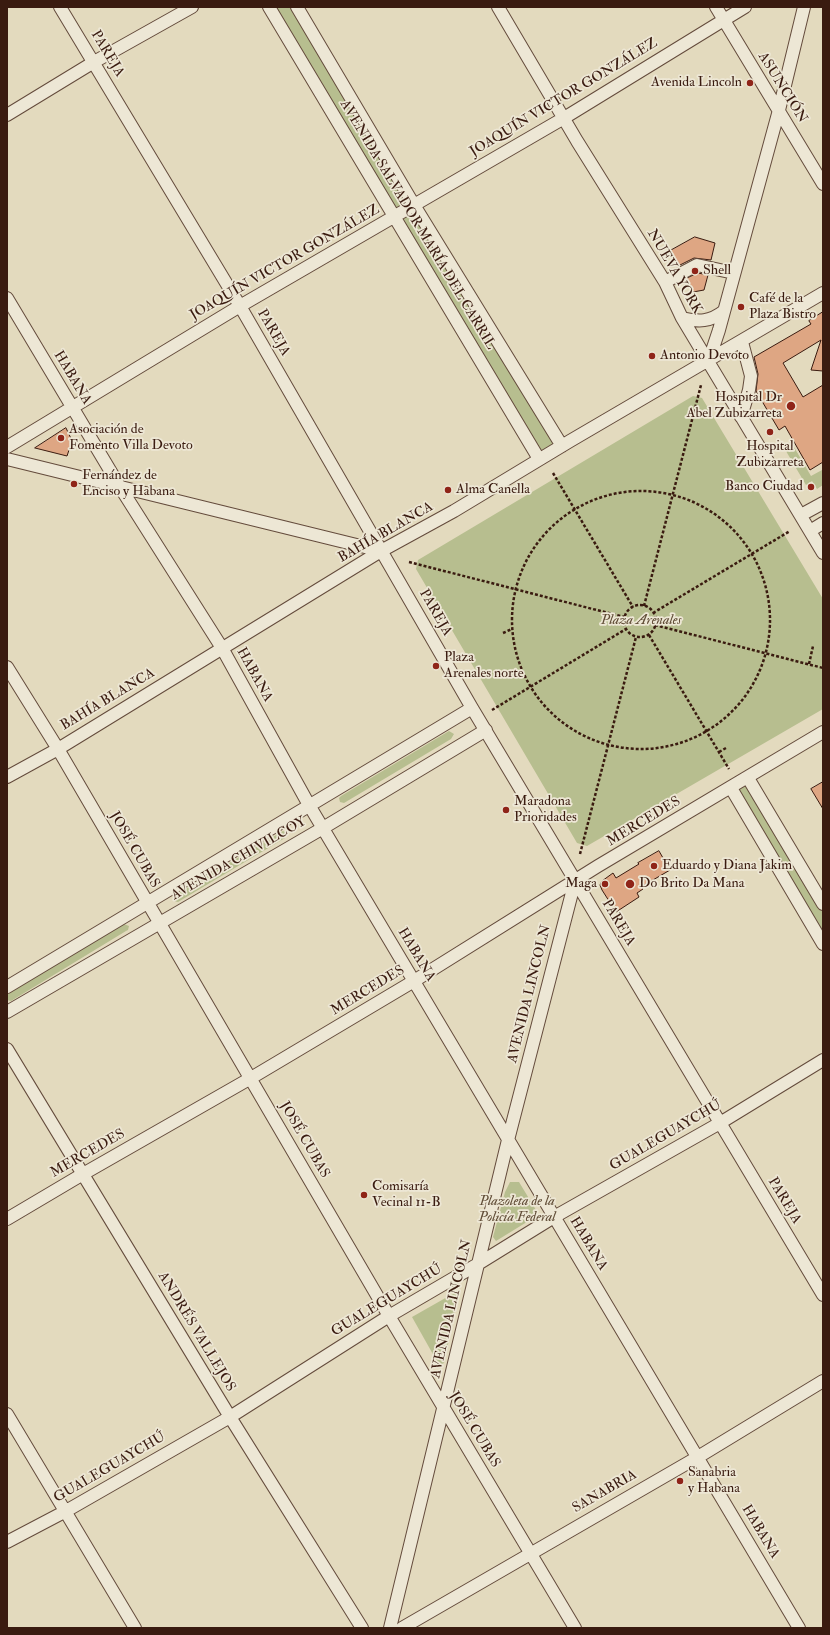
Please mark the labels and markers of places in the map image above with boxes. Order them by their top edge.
place label: Avenida Lincoln [651,75,742,91]
marker: Avenida Lincoln [745,78,755,88]
place label: Shell [703,263,731,279]
marker: Shell [690,266,700,276]
place label: Café de la Plaza Bistro [749,291,816,324]
marker: Café de la Plaza Bistro [736,302,746,312]
place label: Antonio Devoto [660,348,749,364]
marker: Antonio Devoto [647,351,657,361]
place label: Hospital Dr Abel Zubizarreta [687,390,782,422]
marker: Hospital Dr Abel Zubizarreta [785,400,797,412]
place label: Asociación de Fomento Villa Devoto [69,422,193,454]
marker: Hospital Zubizarreta [765,427,775,437]
marker: Asociación de Fomento Villa Devoto [56,433,66,443]
place label: Hospital Zubizarreta [736,439,804,472]
place label: Fernández de Enciso y Habana [82,468,175,500]
marker: Fernández de Enciso y Habana [69,479,79,489]
place label: Banco Ciudad [725,479,803,495]
place label: Alma Canella [456,482,530,498]
marker: Banco Ciudad [806,482,816,492]
marker: Alma Canella [443,485,453,495]
place label: Plaza Arenales norte [444,650,524,682]
marker: Plaza Arenales norte [431,661,441,671]
place label: Maradona Prioridades [514,794,577,826]
marker: Maradona Prioridades [501,805,511,815]
place label: Eduardo y Diana Jakim [662,858,792,874]
marker: Eduardo y Diana Jakim [649,861,659,871]
place label: Maga [565,876,597,892]
place label: Do Brito Da Mana [639,876,745,892]
marker: Do Brito Da Mana [624,878,636,890]
marker: Maga [600,879,610,889]
place label: Comisaría Vecinal 11-B [372,1179,441,1212]
marker: Comisaría Vecinal 11-B [359,1190,369,1200]
place label: Sanabria y Habana [688,1465,740,1498]
marker: Sanabria y Habana [675,1476,685,1486]

